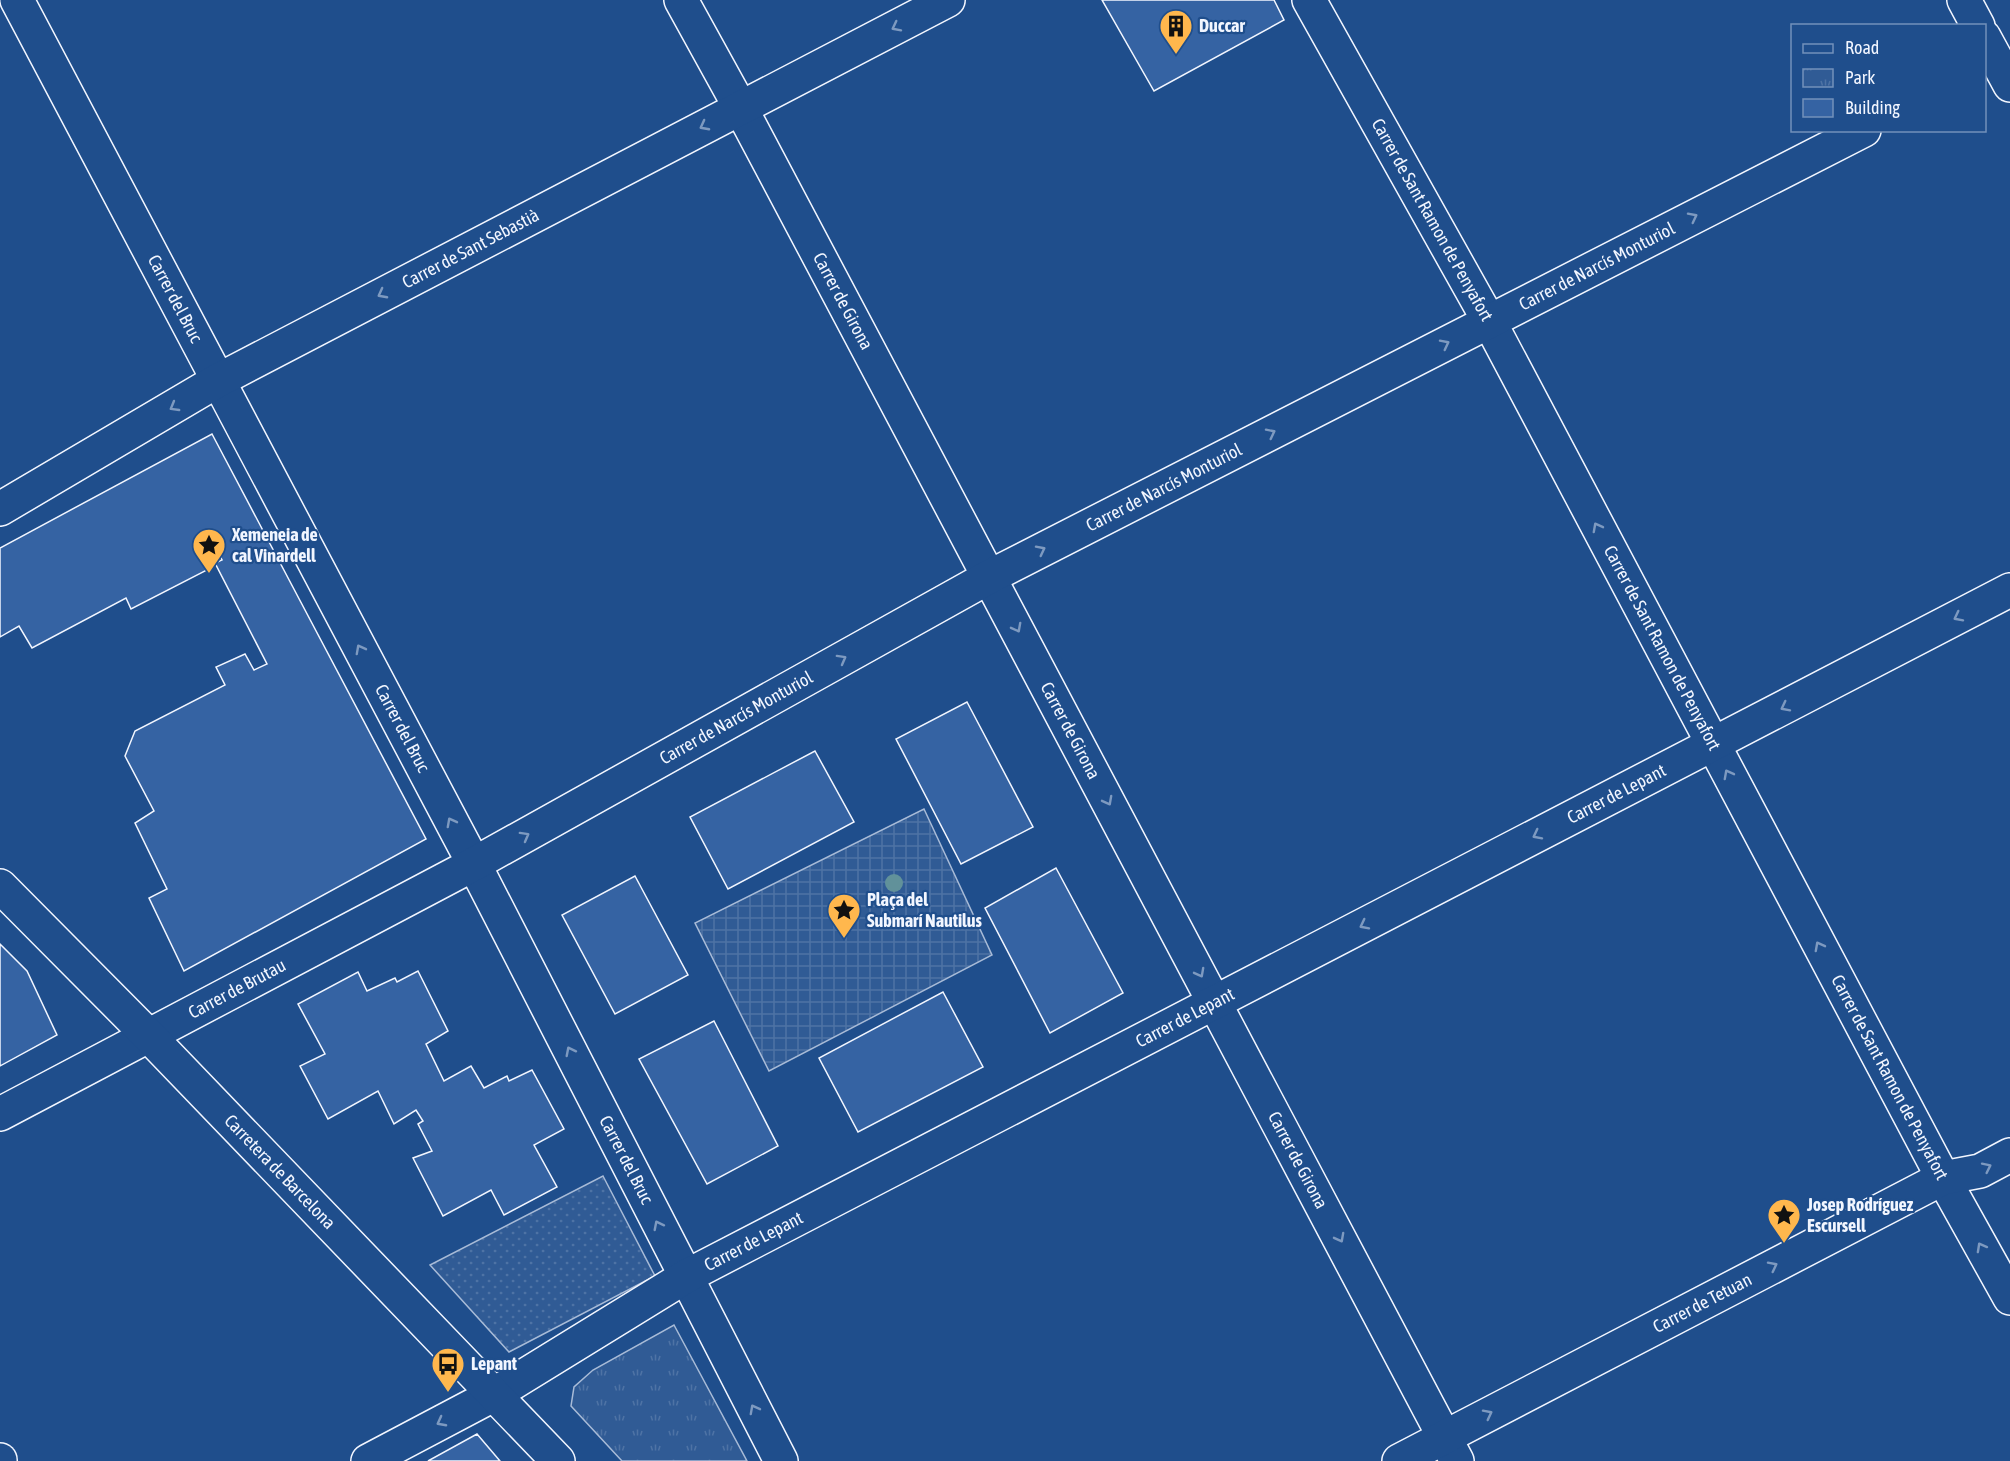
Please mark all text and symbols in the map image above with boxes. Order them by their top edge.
building icon: Duccar [1158,8,1194,55]
place label: Duccar [1199,15,1245,36]
one-way arrow [892,20,902,31]
legend [1791,24,1986,132]
text: Road [1845,37,1879,58]
text: Park [1845,67,1875,88]
text: Building [1845,97,1900,118]
street label: Carrer de Sant Ramon de Penyafort [1368,115,1498,324]
one-way arrow [700,119,710,130]
street label: Carrer de Sant Sebastià [398,204,542,293]
one-way arrow [1687,213,1698,225]
street label: Carrer de Narcís Monturiol [1515,217,1678,315]
street label: Carrer de Girona [809,249,878,353]
street label: Carrer del Bruc [144,251,207,346]
one-way arrow [378,287,389,299]
one-way arrow [1439,340,1449,351]
one-way arrow [170,399,180,411]
one-way arrow [1265,429,1276,440]
street label: Carrer de Narcís Monturiol [1082,439,1245,536]
one-way arrow [1593,522,1605,533]
place label: Xemeneia de cal Vinardell [231,524,318,566]
place icon: Xemeneia de cal Vinardell [191,527,227,574]
street label: Carrer de Sant Ramon de Penyafort [1600,542,1725,754]
one-way arrow [1035,546,1046,557]
one-way arrow [1953,610,1964,622]
one-way arrow [1010,622,1021,633]
one-way arrow [356,645,367,656]
one-way arrow [836,655,846,666]
street label: Carrer de Narcís Monturiol [656,666,816,769]
street label: Carrer de Girona [1036,678,1105,783]
street label: Carrer del Bruc [371,681,435,776]
one-way arrow [1781,700,1791,711]
street label: Carrer de Lepant [1563,759,1669,828]
one-way arrow [1724,769,1735,780]
one-way arrow [1101,794,1112,805]
one-way arrow [447,817,459,828]
one-way arrow [1533,828,1543,839]
one-way arrow [519,832,529,843]
place label: Plaça del Submarí Nautilus [867,889,983,931]
place icon: Plaça del Submarí Nautilus [826,892,862,939]
one-way arrow [1360,918,1370,929]
one-way arrow [1815,941,1826,952]
street label: Carrer de Brutau [185,954,289,1023]
one-way arrow [1192,967,1204,978]
street label: Carrer de Sant Ramon de Penyafort [1827,971,1953,1183]
street label: Carrer de Lepant [1132,983,1238,1052]
one-way arrow [565,1046,577,1057]
street label: Carrer de Girona [1264,1108,1332,1212]
street label: Carretera de Barcelona [220,1110,340,1233]
street label: Carrer del Bruc [595,1112,658,1207]
one-way arrow [1980,1162,1991,1174]
place label: Josep Rodríguez Escursell [1806,1194,1914,1236]
place icon: Josep Rodríguez Escursell [1766,1197,1802,1244]
street label: Carrer de Lepant [700,1207,806,1275]
one-way arrow [654,1220,666,1231]
one-way arrow [1333,1232,1344,1242]
one-way arrow [1977,1243,1989,1253]
one-way arrow [1766,1262,1777,1273]
street label: Carrer de Tetuan [1649,1268,1755,1337]
bus stop icon: Lepant [430,1346,466,1393]
place label: Lepant [471,1353,518,1374]
one-way arrow [750,1405,761,1415]
one-way arrow [1481,1409,1492,1421]
one-way arrow [437,1415,448,1426]

